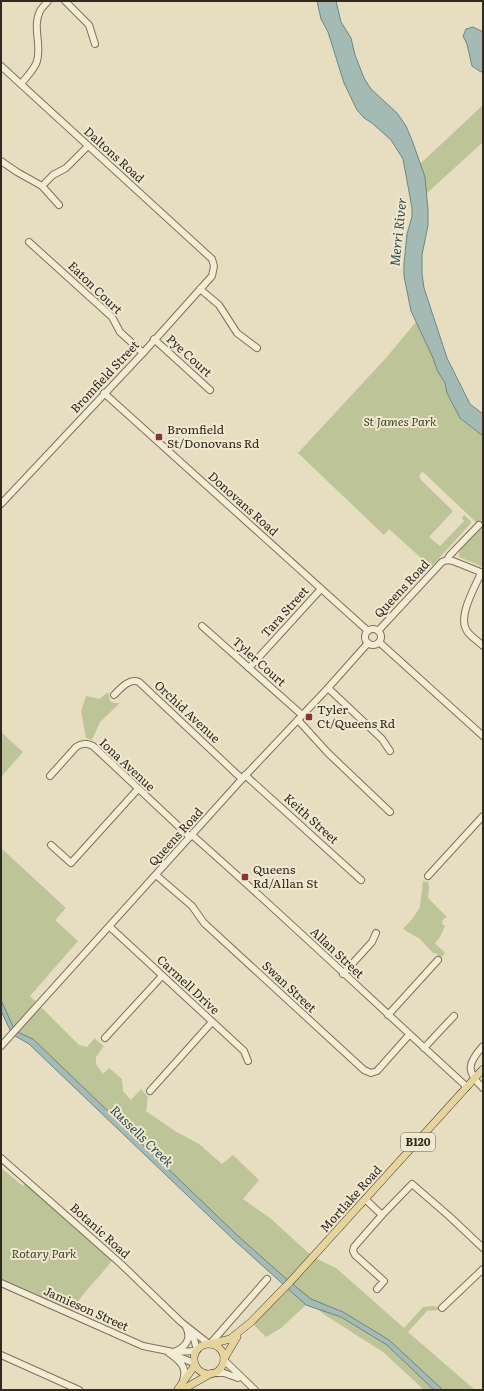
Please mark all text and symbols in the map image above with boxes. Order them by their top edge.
street label: Daltons Road [80,122,149,187]
water label: Merri River [384,197,411,267]
street label: Eaton Court [65,257,127,318]
street label: Pye Court [163,330,217,381]
street label: Bromfield Street [66,336,143,417]
park label: St James Park [363,412,437,430]
place label: Bromfield St/Donovans Rd [167,420,260,452]
marker: Bromfield St/Donovans Rd [154,432,164,442]
street label: Donovans Road [205,467,283,540]
street label: Queens Road [370,555,433,621]
street label: Tara Street [256,582,312,641]
street label: Tyler Court [229,632,291,690]
street label: Orchid Avenue [151,676,225,747]
place label: Tyler Ct/Queens Rd [317,700,396,732]
marker: Tyler Ct/Queens Rd [304,712,314,722]
street label: Iona Avenue [96,734,160,795]
street label: Keith Street [280,789,343,848]
street label: Queens Road [144,802,207,870]
place label: Queens Rd/Allan St [253,860,318,892]
marker: Queens Rd/Allan St [240,872,250,882]
street label: Allan Street [307,923,369,982]
street label: Carmell Drive [153,950,224,1018]
street label: Swan Street [259,956,321,1016]
water label: Russells Creek [106,1101,179,1171]
road number: B120 [401,1133,435,1151]
street label: Mortlake Road [315,1160,386,1236]
street label: Botanic Road [67,1198,135,1263]
park label: Rotary Park [11,1244,77,1262]
street label: Jamieson Street [41,1281,132,1335]

